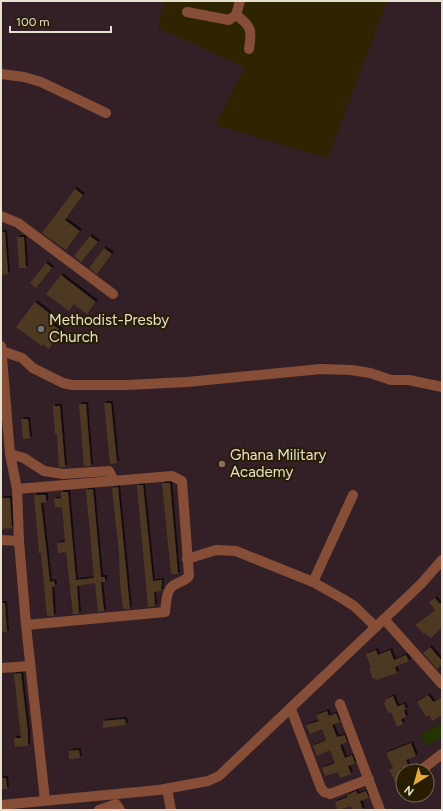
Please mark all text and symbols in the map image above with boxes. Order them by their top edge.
scale bar [10,8,111,34]
text: 100 m [16,15,50,29]
place label: Methodist-Presby Church [49,311,169,346]
marker: Methodist-Presby Church [36,324,46,334]
place label: Ghana Military Academy [230,446,326,481]
marker: Ghana Military Academy [217,459,227,469]
north arrow [395,763,435,803]
text: N [402,783,417,798]

